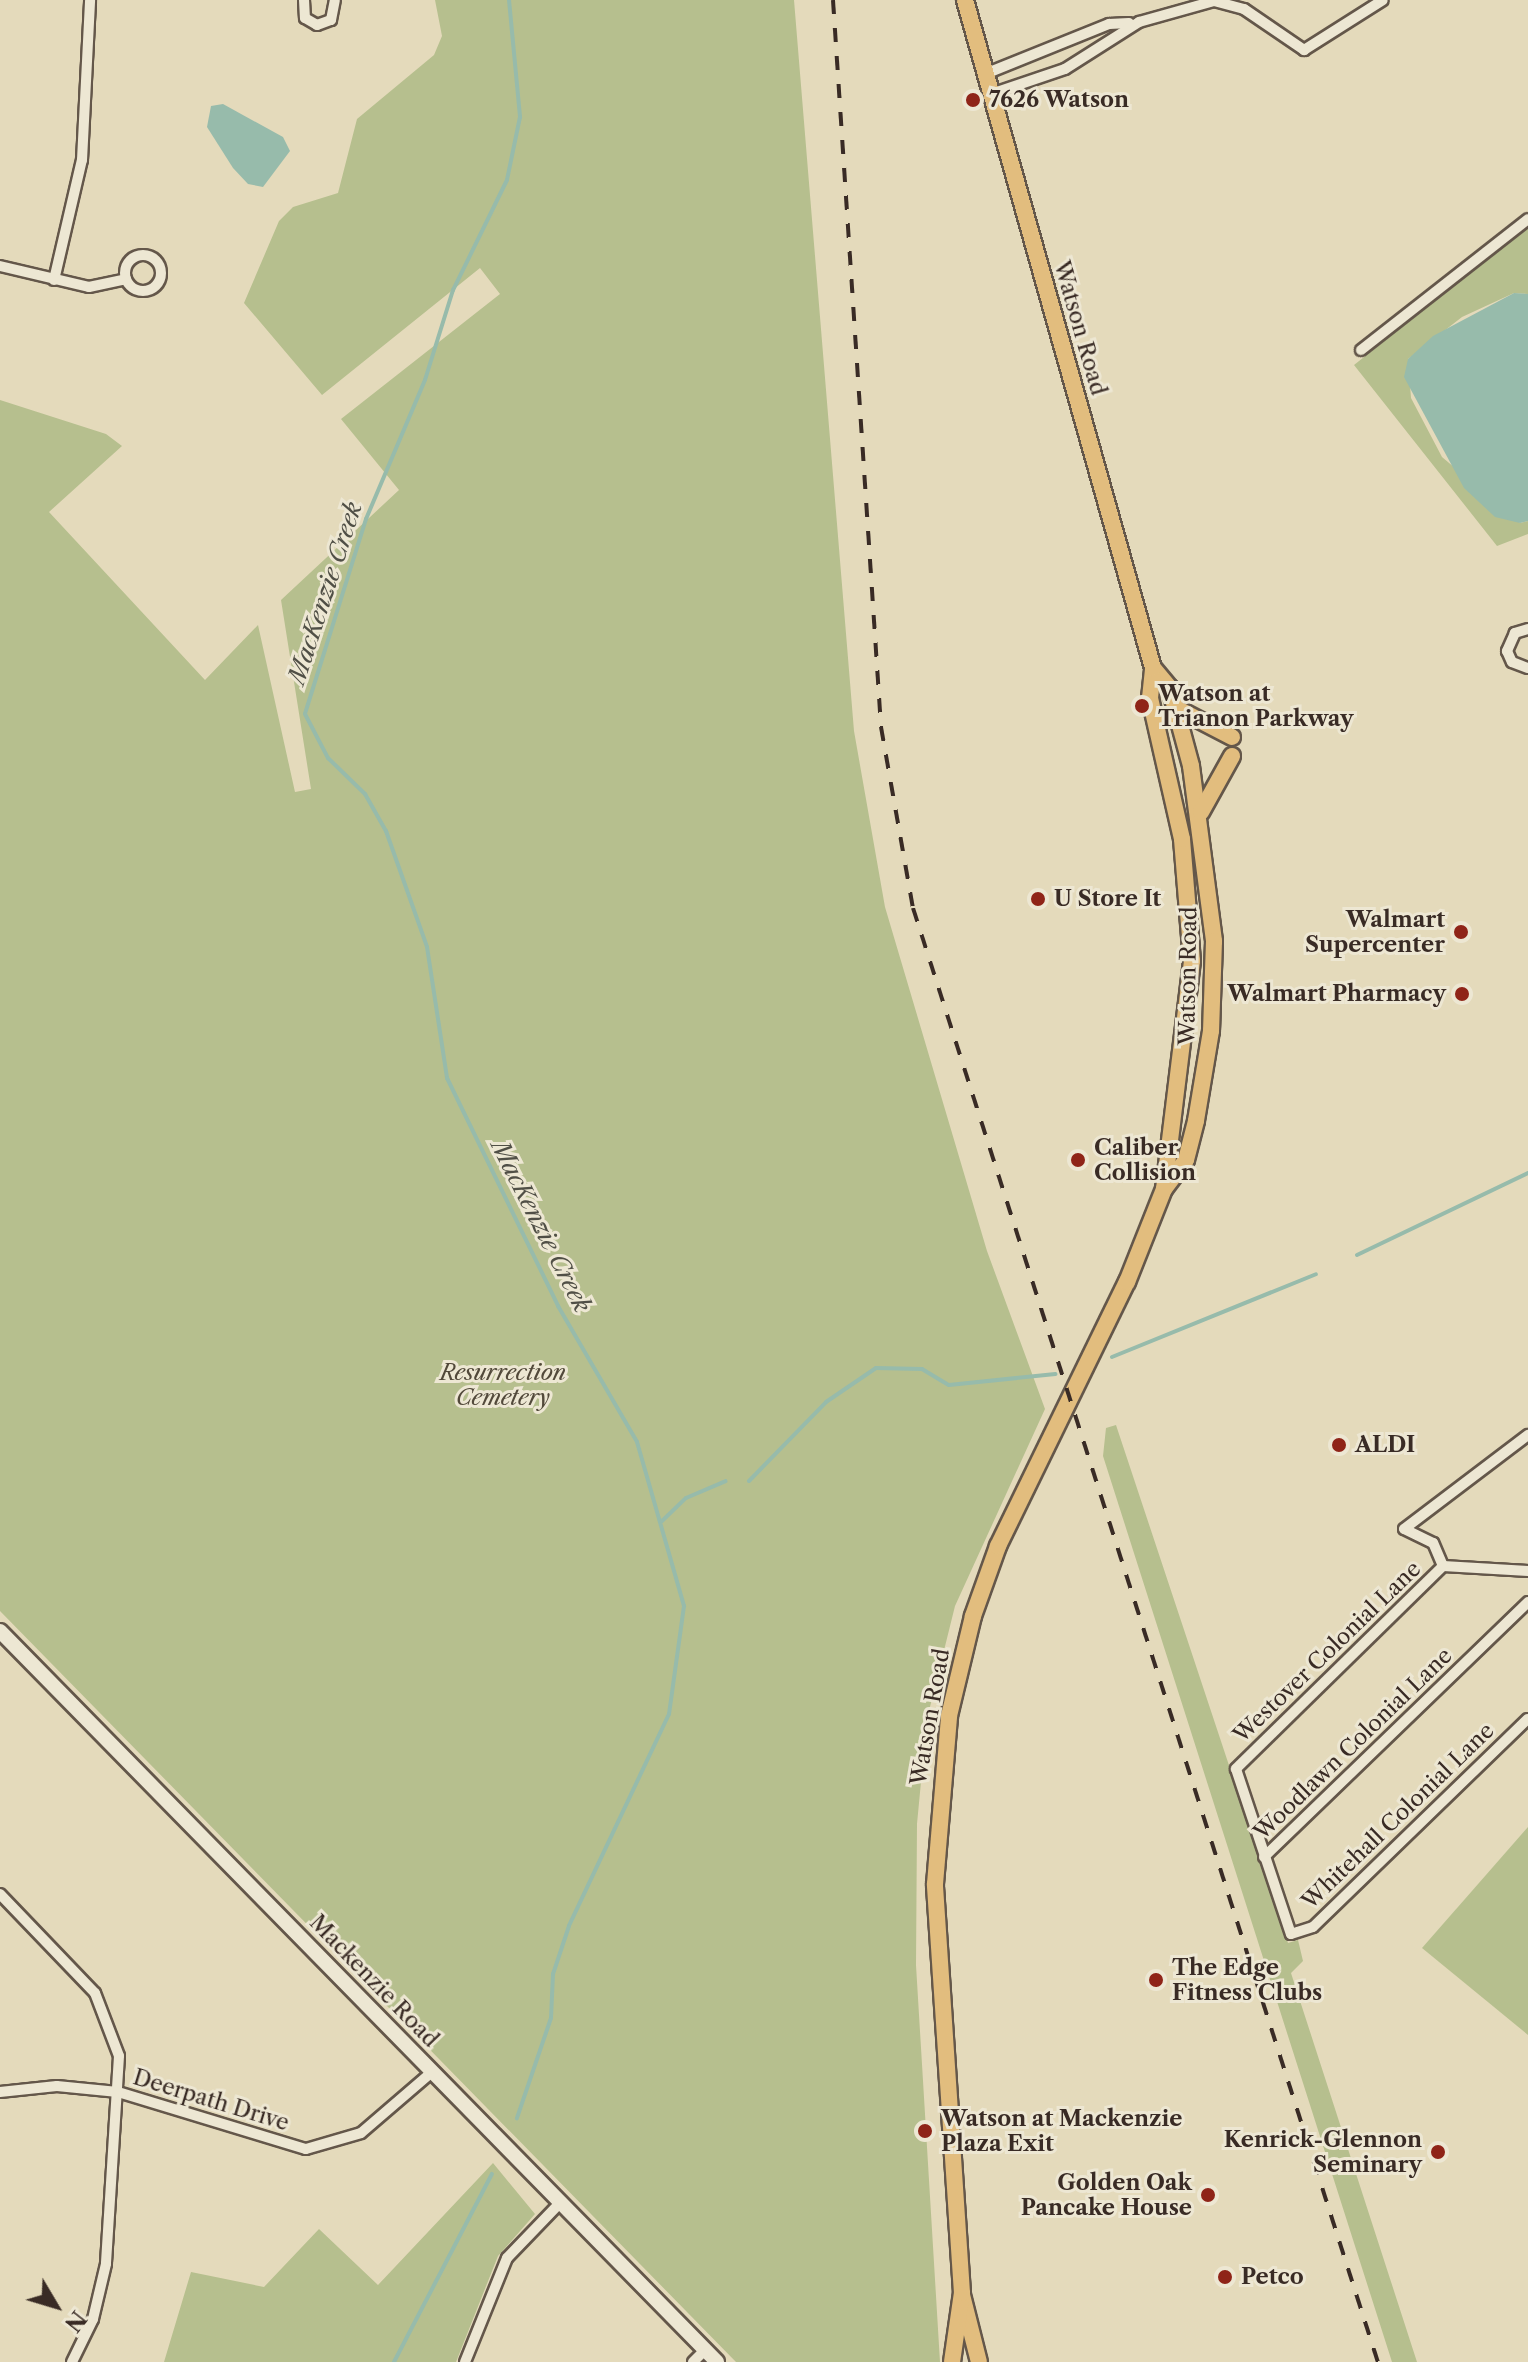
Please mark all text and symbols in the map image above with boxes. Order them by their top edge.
place label: 7626 Watson [989,87,1130,113]
marker: 7626 Watson [964,91,982,109]
street label: Watson Road [1048,258,1112,398]
water label: MacKenzie Creek [282,498,368,688]
place label: Watson at Trianon Parkway [1158,680,1354,732]
marker: Watson at Trianon Parkway [1133,697,1151,715]
place label: U Store It [1054,886,1161,912]
marker: U Store It [1029,890,1047,908]
street label: Watson Road [1174,906,1202,1046]
place label: Walmart Supercenter [1305,906,1445,958]
marker: Walmart Supercenter [1452,923,1470,941]
place label: Walmart Pharmacy [1227,981,1446,1007]
marker: Walmart Pharmacy [1453,985,1471,1003]
place label: Caliber Collision [1094,1134,1196,1186]
water label: MacKenzie Creek [485,1135,597,1317]
marker: Caliber Collision [1069,1151,1087,1169]
park label: Resurrection Cemetery [440,1359,566,1410]
place label: ALDI [1355,1432,1415,1458]
marker: ALDI [1330,1436,1348,1454]
street label: Westover Colonial Lane [1228,1556,1426,1748]
street label: Woodlawn Colonial Lane [1249,1642,1457,1846]
street label: Watson Road [905,1646,955,1788]
street label: Whitehall Colonial Lane [1297,1717,1499,1915]
street label: Mackenzie Road [304,1909,444,2053]
place label: The Edge Fitness Clubs [1172,1954,1322,2006]
marker: The Edge Fitness Clubs [1147,1971,1165,1989]
street label: Deerpath Drive [130,2064,292,2136]
place label: Watson at Mackenzie Plaza Exit [941,2105,1182,2156]
marker: Watson at Mackenzie Plaza Exit [916,2122,934,2140]
place label: Kenrick-Glennon Seminary [1224,2126,1422,2178]
marker: Kenrick-Glennon Seminary [1429,2143,1447,2161]
place label: Golden Oak Pancake House [1021,2169,1192,2220]
marker: Golden Oak Pancake House [1199,2186,1217,2204]
place label: Petco [1241,2264,1304,2290]
north arrow [16,2266,96,2346]
marker: Petco [1216,2268,1234,2286]
text: N [59,2305,92,2337]

